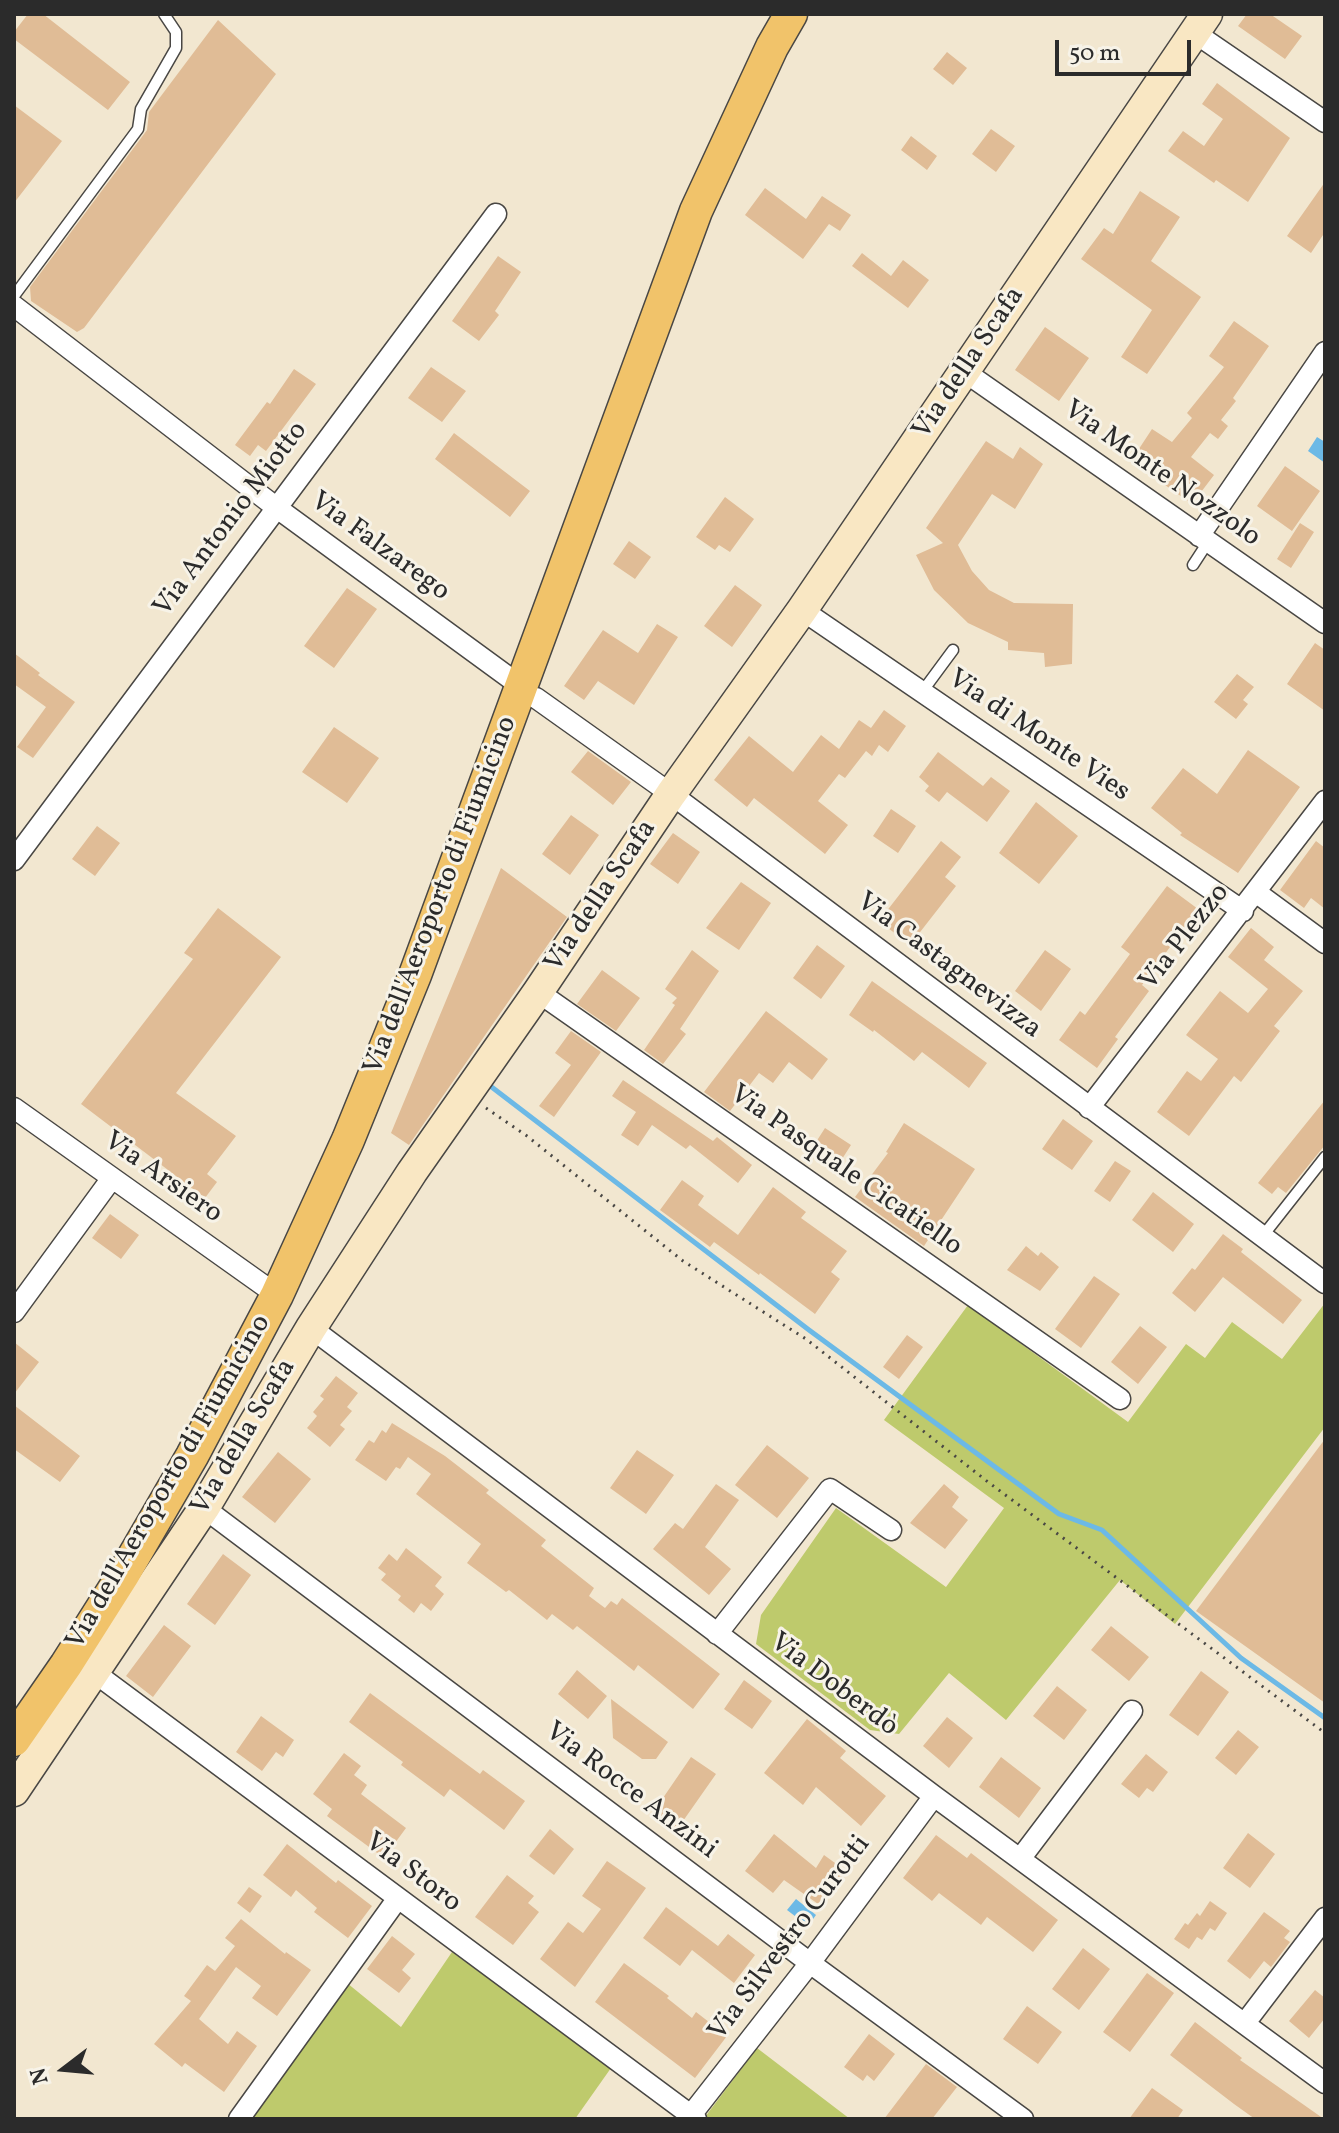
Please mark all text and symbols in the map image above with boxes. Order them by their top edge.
scale bar [1059,24,1195,74]
text: 50 m [1069,37,1121,71]
street label: Via della Scafa [907,281,1033,447]
street label: Via Monte Nozzolo [1056,394,1266,556]
street label: Via Antonio Miotto [148,416,316,624]
street label: Via Falzarego [303,486,455,610]
street label: Via di Monte Vies [940,664,1136,810]
street label: Via dell'Aeroporto di Fiumicino [358,712,526,1080]
street label: Via della Scafa [539,814,665,980]
street label: Via Plezzo [1134,878,1238,998]
street label: Via Castagnevizza [849,886,1047,1048]
street label: Via Pasquale Cicatiello [722,1079,968,1265]
street label: Via Arsiero [96,1126,228,1232]
street label: Via dell'Aeroporto di Fiumicino [60,1310,280,1656]
street label: Via della Scafa [185,1354,305,1522]
street label: Via Doberdò [762,1627,904,1745]
street label: Via Rocce Anzini [537,1716,723,1868]
street label: Via Storo [357,1827,467,1921]
street label: Via Silvestro Curotti [703,1830,879,2048]
north arrow [24,2029,104,2109]
text: N [23,2064,58,2088]

